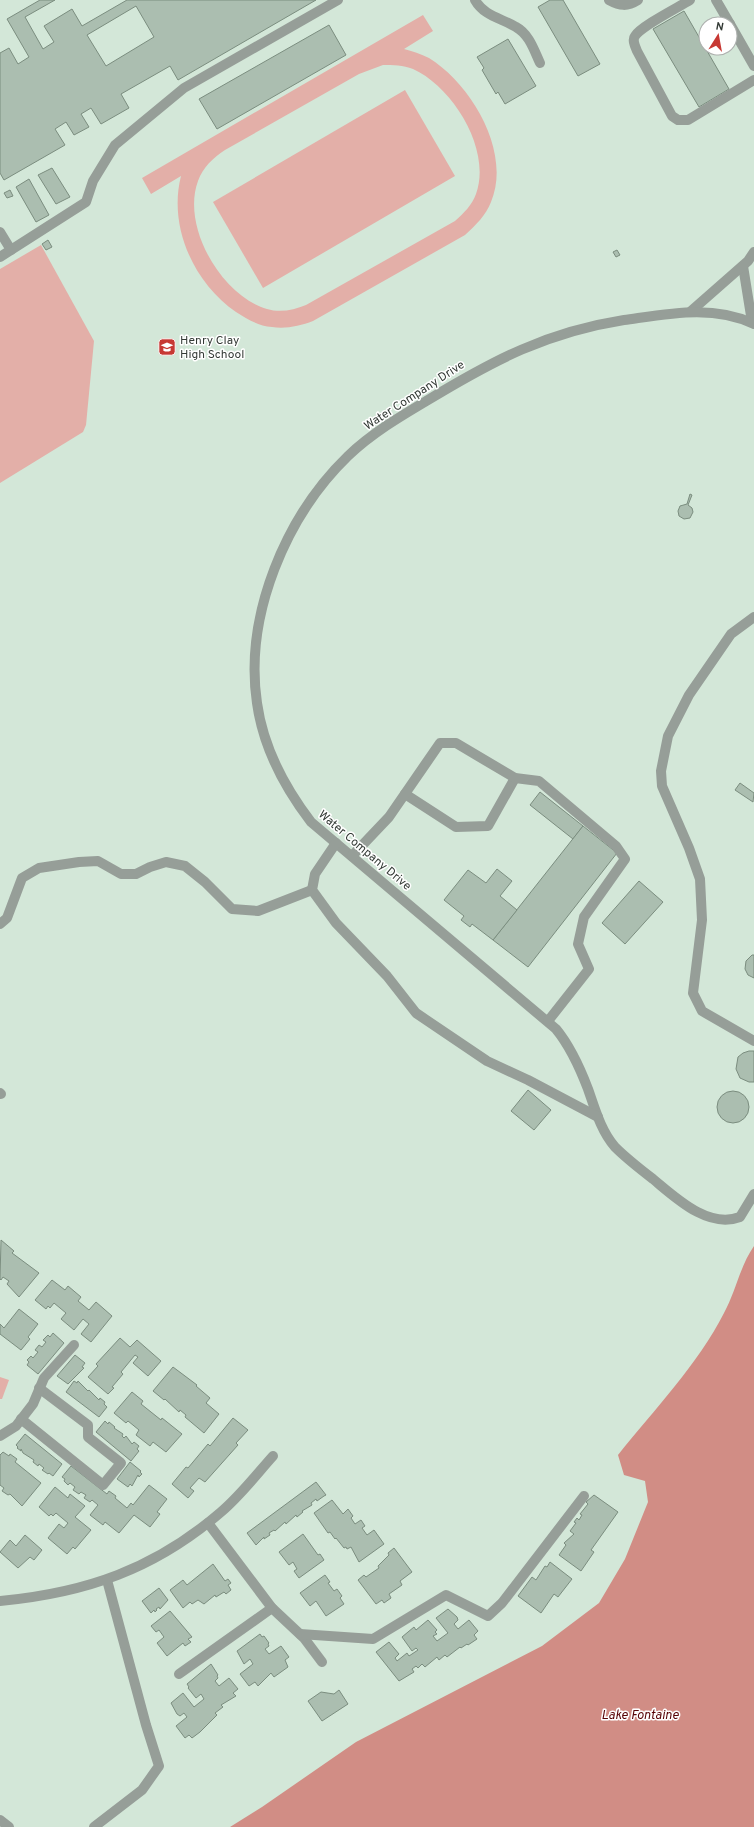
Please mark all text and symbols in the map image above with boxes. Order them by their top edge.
north arrow [698,16,738,56]
text: N [715,20,725,35]
place label: Henry Clay High School [180,333,244,363]
school or university icon: Henry Clay High School [157,337,177,357]
street label: Water Company Drive [361,357,468,434]
street label: Water Company Drive [314,807,414,894]
water label: Lake Fontaine [601,1708,679,1724]

